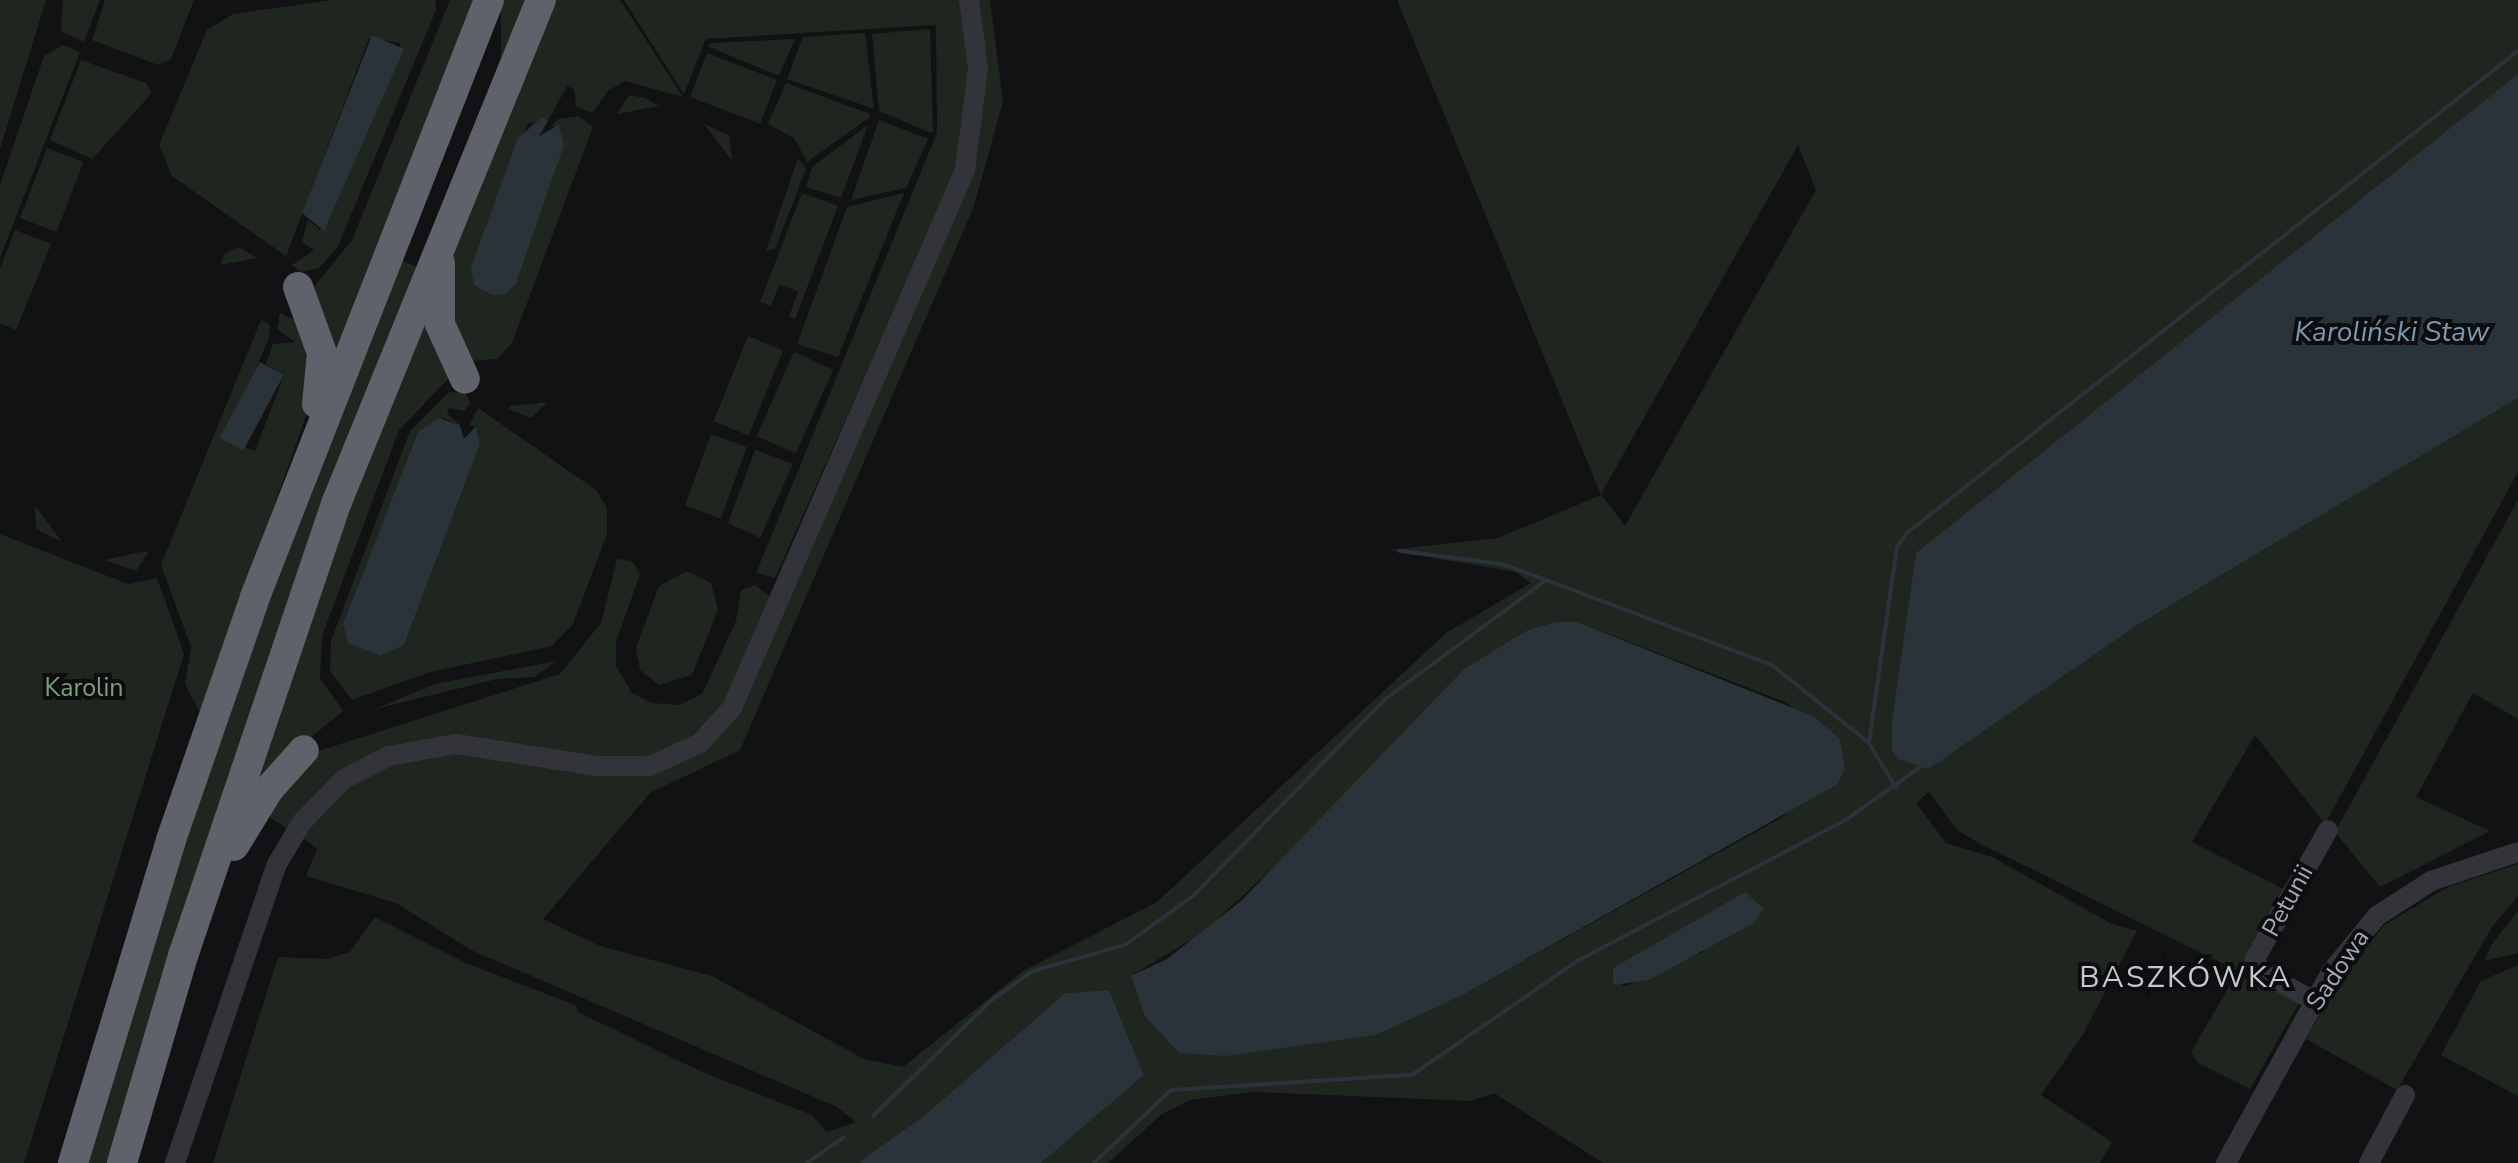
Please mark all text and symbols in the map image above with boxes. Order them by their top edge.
water label: Karoliński Staw [2295,315,2489,349]
park label: Karolin [45,673,123,703]
street label: Petunii [2256,860,2320,942]
street label: Sadowa [2300,924,2376,1016]
district label: BASZKÓWKA [2079,960,2293,996]

